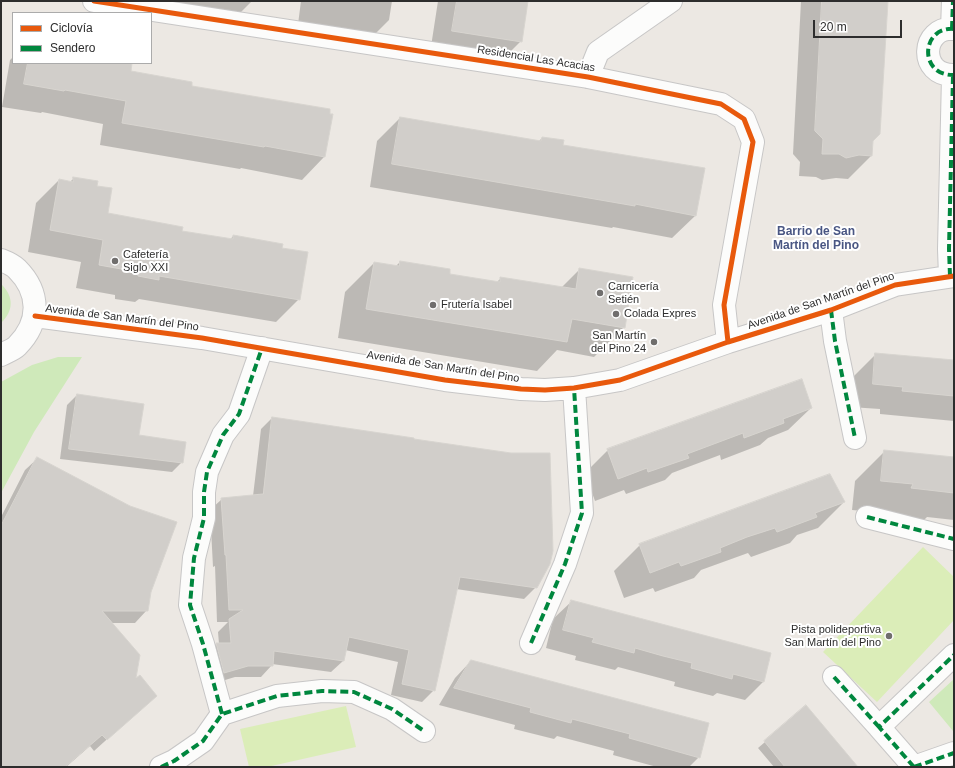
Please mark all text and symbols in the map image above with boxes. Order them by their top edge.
legend [12,12,152,64]
scale bar [815,12,904,38]
text: 20 m [820,20,847,34]
text: Ciclovía [50,21,93,35]
text: Sendero [50,41,95,55]
street label: Residencial Las Acacias [476,43,596,75]
district label: Barrio de San Martín del Pino [773,225,859,253]
place label: Cafetería Siglo XXI [123,248,168,274]
marker: Cafetería Siglo XXI [110,256,120,266]
street label: Avenida de San Martín del Pino [746,270,896,332]
place label: Carnicería Setién [608,280,659,306]
marker: Carnicería Setién [595,288,605,298]
place label: Frutería Isabel [441,298,512,312]
marker: Frutería Isabel [428,300,438,310]
street label: Avenida de San Martín del Pino [45,302,199,334]
place label: Colada Expres [624,307,696,321]
marker: Colada Expres [611,309,621,319]
place label: San Martín del Pino 24 [591,329,646,355]
marker: San Martín del Pino 24 [649,337,659,347]
street label: Avenida de San Martín del Pino [366,348,520,386]
place label: Pista polideportiva San Martín del Pino [784,623,881,649]
marker: Pista polideportiva San Martín del Pino [884,631,894,641]

